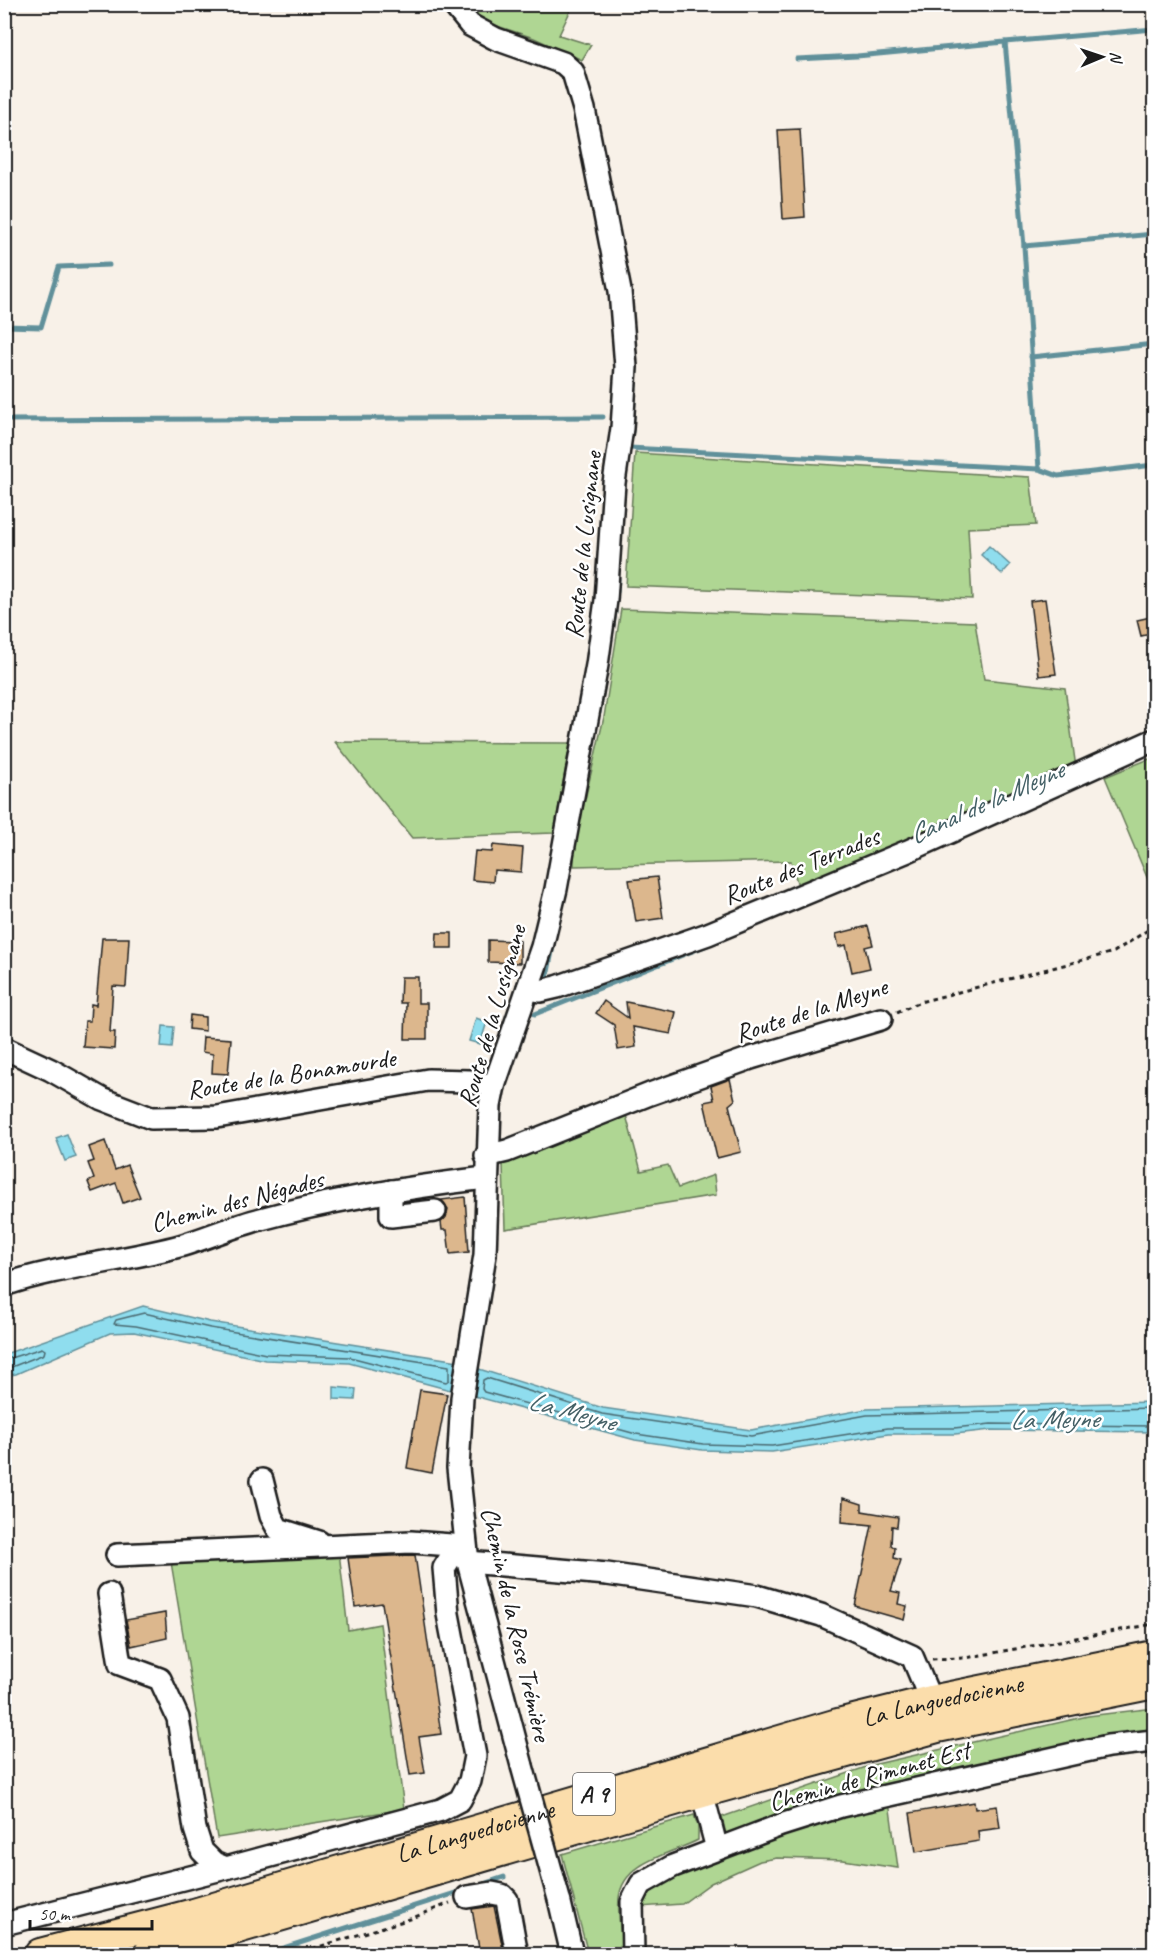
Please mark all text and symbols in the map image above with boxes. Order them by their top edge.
north arrow [1072,27,1132,87]
text: N [1106,51,1126,65]
street label: Route de la Lusignane [557,448,609,640]
water label: Canal de la Meyne [903,751,1072,851]
street label: Route des Terrades [718,819,886,912]
street label: Route de la Lusignane [450,920,534,1111]
street label: Route de la Meyne [731,969,894,1050]
street label: Route de la Bonamourde [185,1041,400,1107]
street label: Chemin des Négades [147,1162,329,1240]
water label: La Meyne [525,1383,623,1440]
water label: La Meyne [1010,1401,1103,1437]
street label: Chemin de la Rose Trémière [473,1504,560,1747]
street label: La Languedocienne [859,1666,1027,1734]
street label: Chemin de Rimonet Est [765,1732,976,1819]
road number: A 9 [573,1773,615,1815]
street label: La Languedocienne [392,1792,559,1870]
scale bar [30,1893,152,1931]
text: 50 m [39,1903,72,1925]

